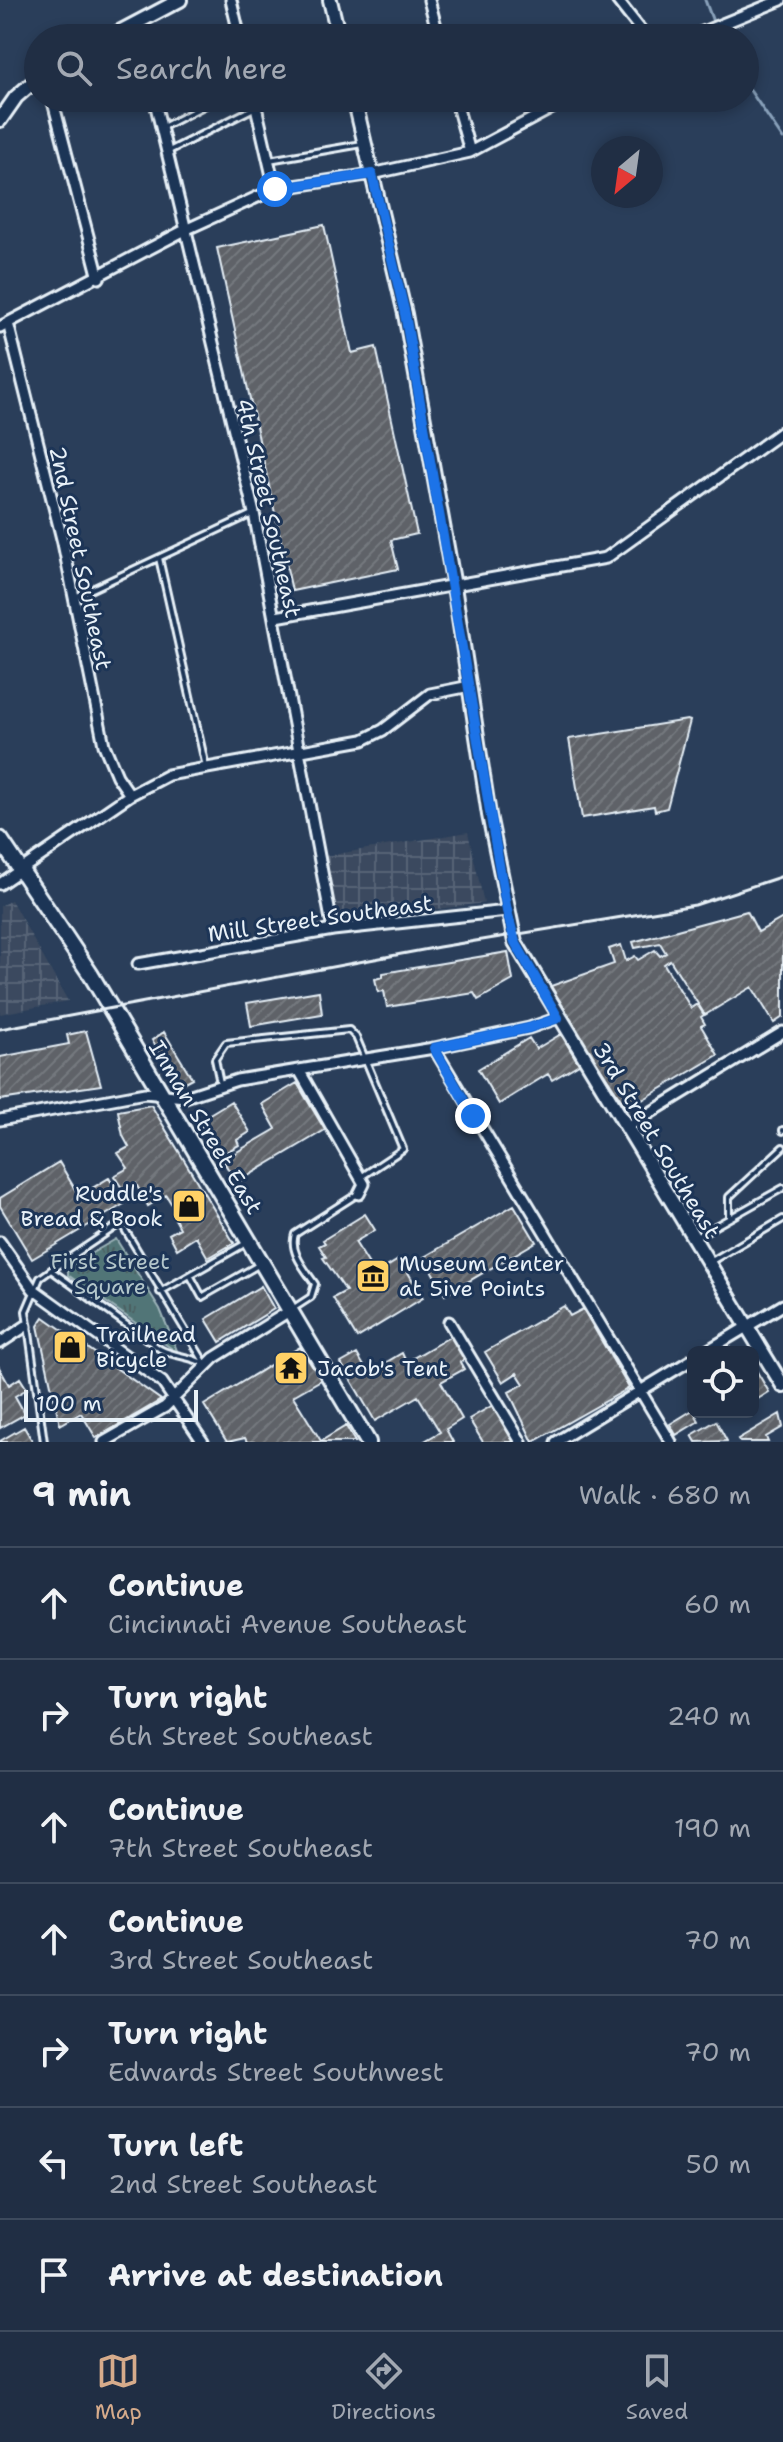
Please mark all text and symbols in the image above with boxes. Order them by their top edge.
search box [24,24,759,112]
icon: search [52,46,96,90]
text: Search here [116,48,287,89]
north arrow [591,136,663,208]
route start [257,171,293,207]
street label: 4th Street Southeast [229,395,308,621]
street label: 2nd Street Southeast [43,443,118,673]
street label: Mill Street Southeast [206,888,434,949]
street label: Inman Street East [142,1035,269,1219]
street label: 3rd Street Southeast [586,1037,727,1244]
route end [455,1098,491,1134]
place label: Ruddle's Bread & Book [21,1179,163,1233]
shop icon: Ruddle's Bread & Book [170,1187,208,1225]
park label: First Street Square [50,1247,170,1301]
place label: Museum Center at 5ive Points [399,1249,564,1303]
museum icon: Museum Center at 5ive Points [354,1257,392,1295]
place label: Trailhead Bicycle [96,1320,196,1374]
shop icon: Trailhead Bicycle [51,1328,89,1366]
map controls [687,1346,759,1418]
button: locate [687,1346,759,1418]
temple icon: Jacob's Tent [272,1349,310,1387]
place label: Jacob's Tent [317,1354,448,1383]
scale bar [24,1386,198,1422]
text: 100 m [36,1389,102,1418]
text: 9 min [32,1471,131,1517]
text: Walk · 680 m [579,1477,751,1512]
text: Continue [108,1565,244,1606]
icon: ahead [32,1581,76,1625]
text: 60 m [684,1586,751,1621]
text: Cincinnati Avenue Southeast [108,1606,467,1641]
text: Turn right [108,1677,267,1718]
icon: right [32,1693,76,1737]
text: 240 m [667,1698,751,1733]
text: 6th Street Southeast [108,1718,373,1753]
text: Continue [108,1789,244,1830]
icon: ahead [32,1805,76,1849]
text: 190 m [674,1810,751,1845]
text: 7th Street Southeast [108,1830,373,1865]
text: Continue [108,1901,244,1942]
icon: ahead [32,1917,76,1961]
text: 70 m [684,1922,751,1957]
text: 3rd Street Southeast [108,1942,373,1977]
text: Turn right [108,2013,267,2054]
icon: right [32,2029,76,2073]
text: 70 m [684,2034,751,2069]
text: Edwards Street Southwest [108,2054,444,2089]
text: Turn left [108,2125,243,2166]
icon: left [32,2141,76,2185]
text: 50 m [686,2146,751,2181]
text: 2nd Street Southeast [108,2166,378,2201]
icon: arrive [32,2253,76,2297]
text: Arrive at destination [108,2255,443,2296]
tab: Map [95,2349,142,2426]
tab: Directions [331,2349,436,2426]
tab: Saved [626,2349,688,2426]

